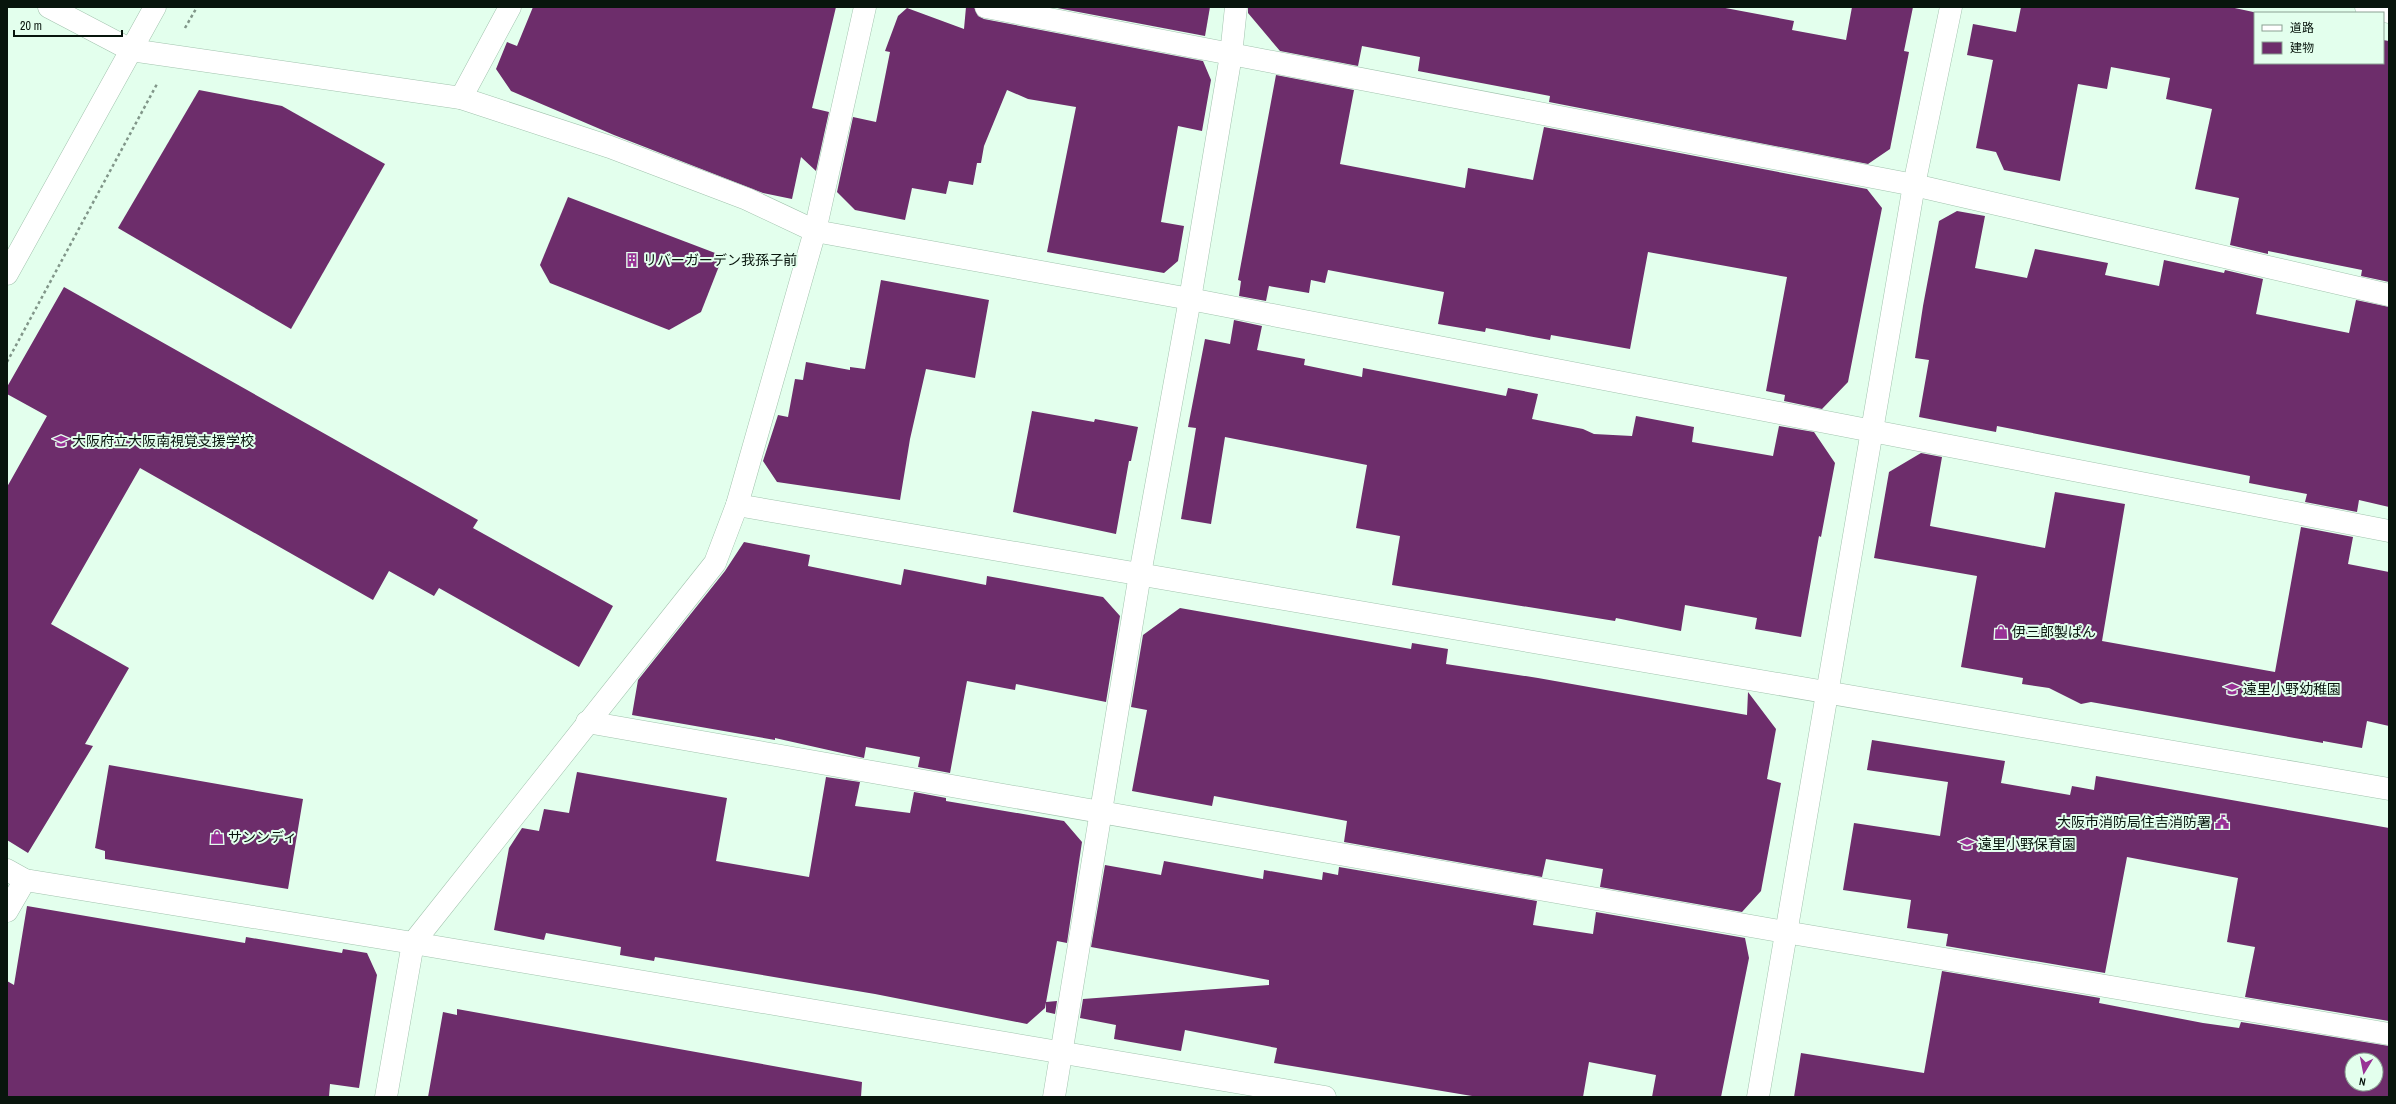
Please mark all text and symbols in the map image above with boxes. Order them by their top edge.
scale bar [14,12,122,38]
legend [2254,12,2384,64]
text: 20 m [20,18,42,34]
text: 道路 [2290,20,2314,36]
text: 建物 [2290,40,2314,56]
place label: リバーガーデン我孫子前 [643,251,797,269]
building icon: リバーガーデン我孫子前 [624,252,640,268]
place label: 大阪府立大阪南視覚支援学校 [72,432,254,450]
school or university icon: 大阪府立大阪南視覚支援学校 [53,433,69,449]
place label: 伊三郎製ぱん [2012,623,2096,641]
shop icon: 伊三郎製ぱん [1993,624,2009,640]
place label: 遠里小野幼稚園 [2243,680,2341,698]
school or university icon: 遠里小野幼稚園 [2224,681,2240,697]
place label: 大阪市消防局住吉消防署 [2057,813,2211,831]
public building icon: 大阪市消防局住吉消防署 [2214,814,2230,830]
place label: サンンディ [228,828,297,846]
shop icon: サンンディ [209,829,225,845]
place label: 遠里小野保育園 [1978,835,2076,853]
school or university icon: 遠里小野保育園 [1959,836,1975,852]
north arrow [2344,1052,2384,1092]
text: N [2358,1074,2367,1089]

